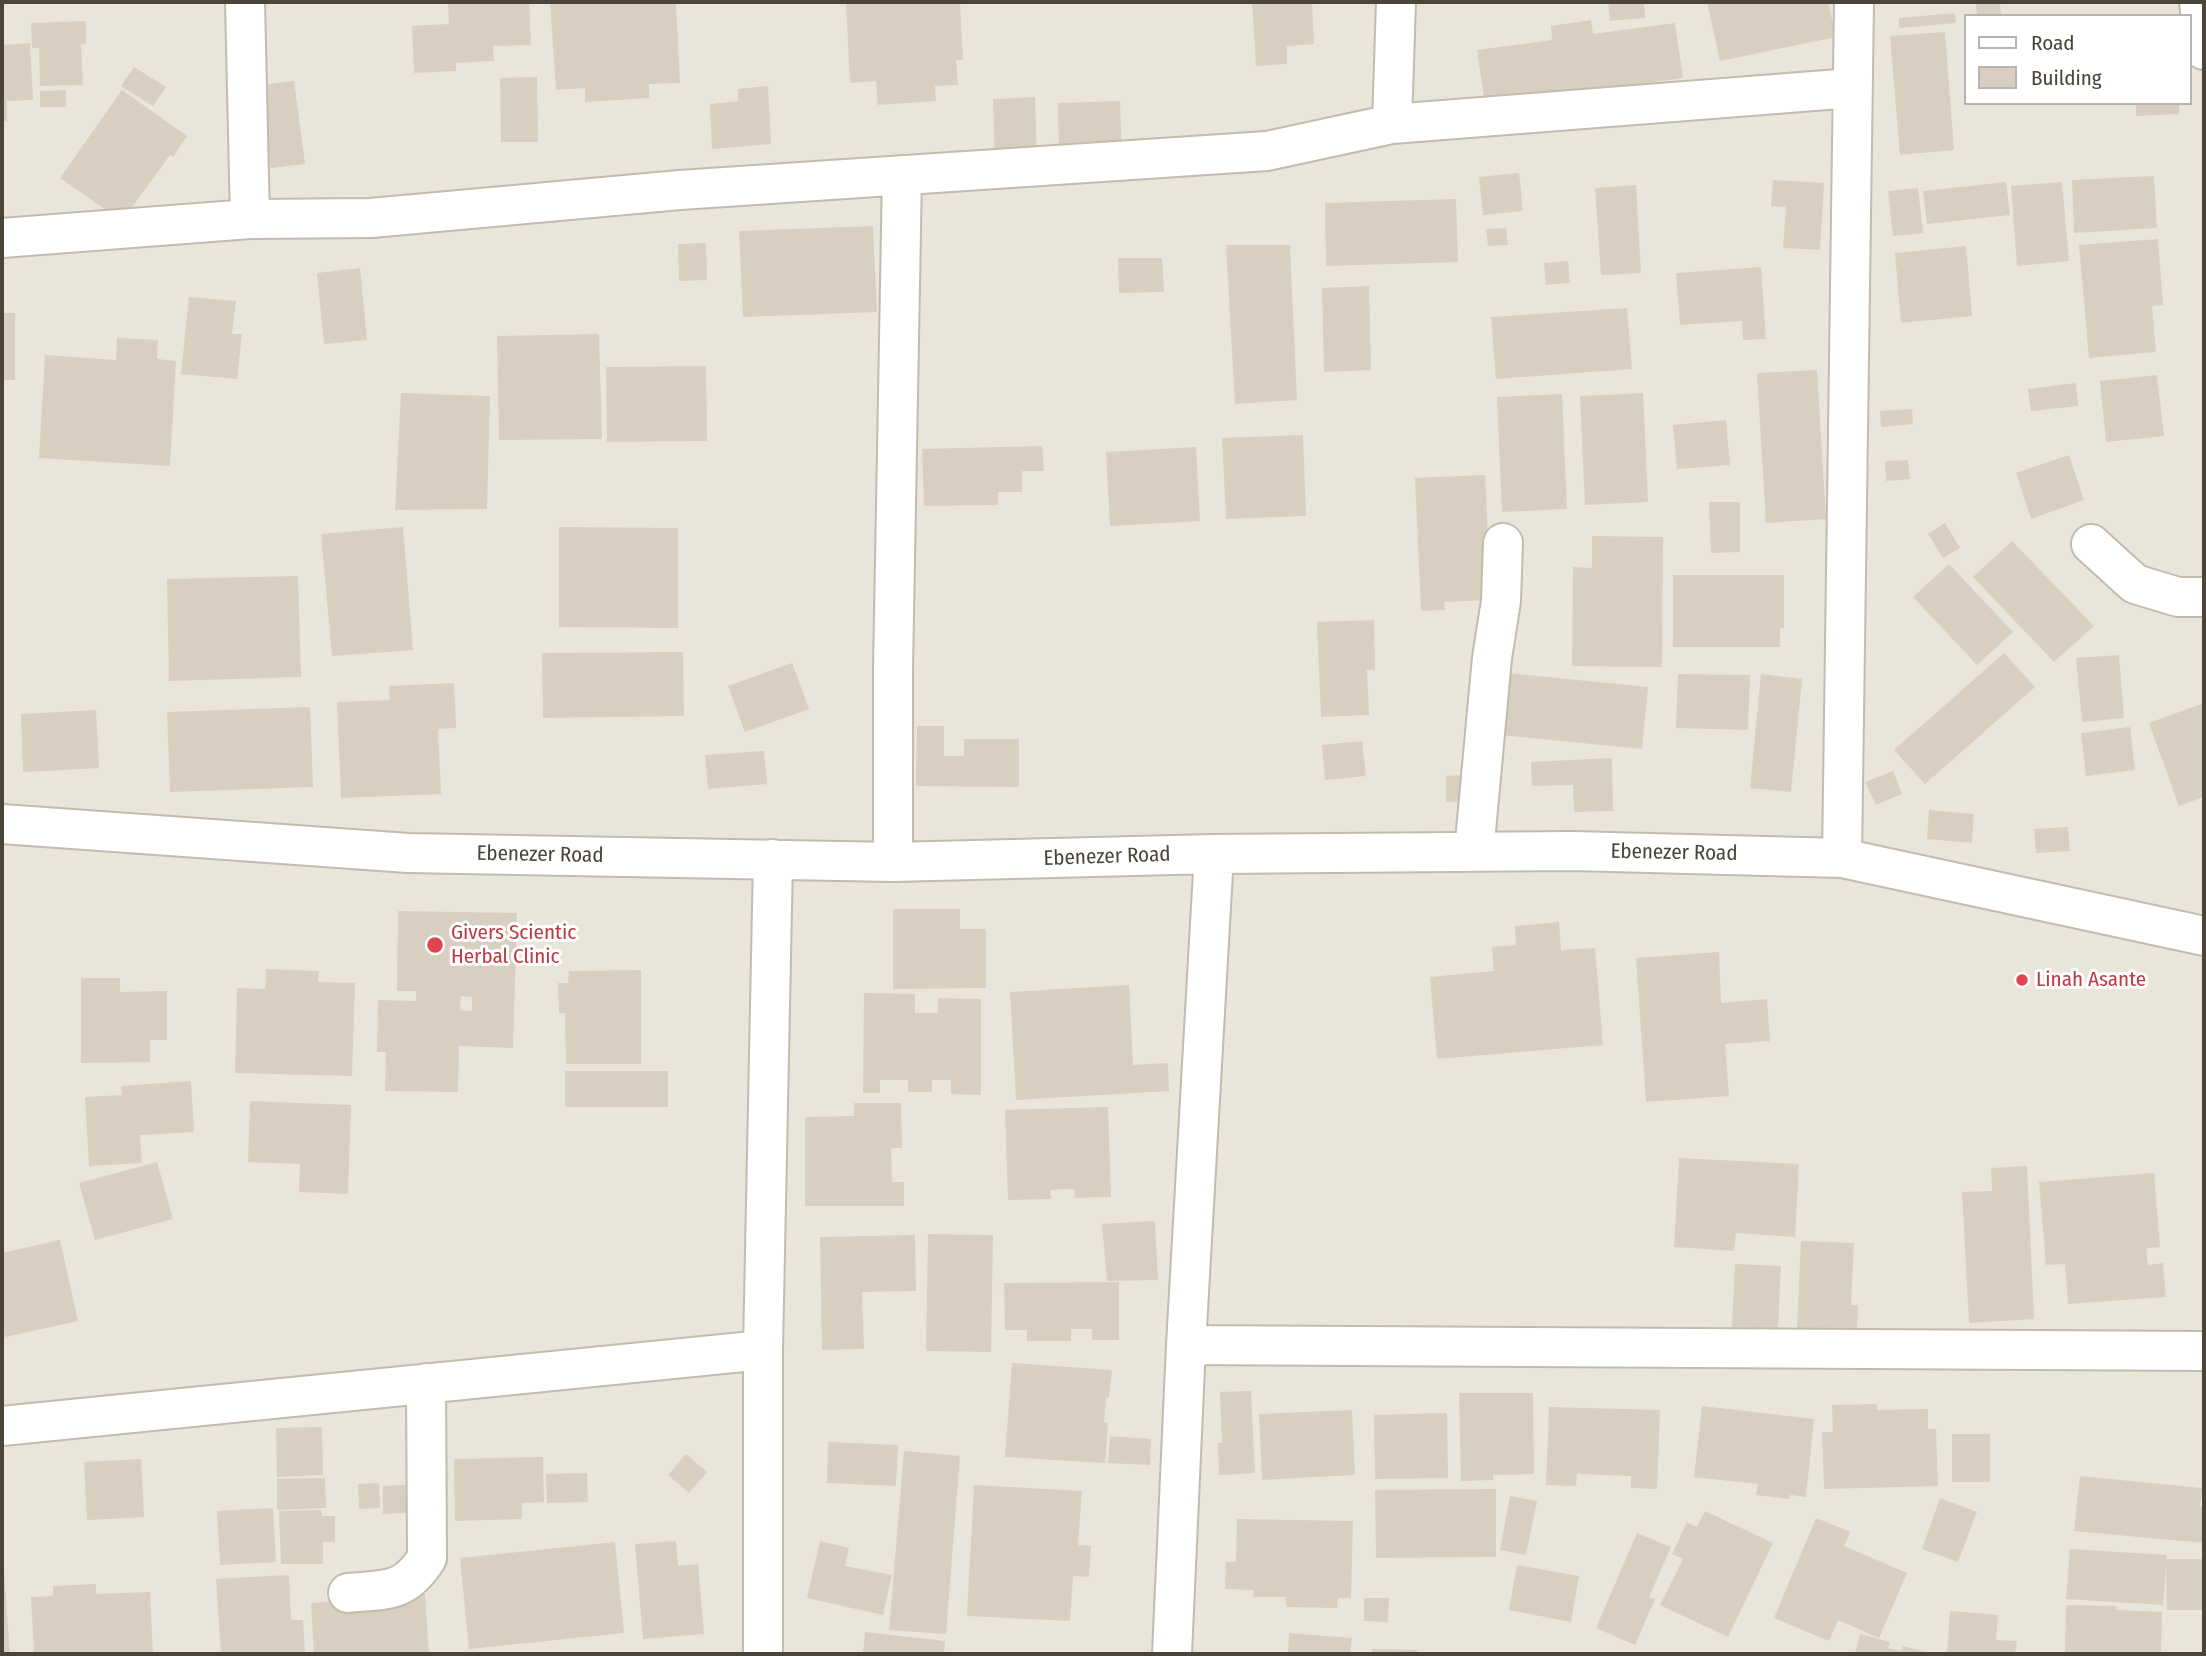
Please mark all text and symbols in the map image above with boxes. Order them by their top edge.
legend [1965,14,2192,105]
text: Road [2031,30,2075,56]
text: Building [2031,65,2102,91]
street label: Ebenezer Road [1610,839,1738,867]
street label: Ebenezer Road [476,841,604,869]
street label: Ebenezer Road [1043,842,1171,872]
place label: Givers Scientic Herbal Clinic [451,920,576,970]
marker: Givers Scientic Herbal Clinic [425,935,445,955]
place label: Linah Asante [2036,967,2146,993]
marker: Linah Asante [2014,972,2030,988]

